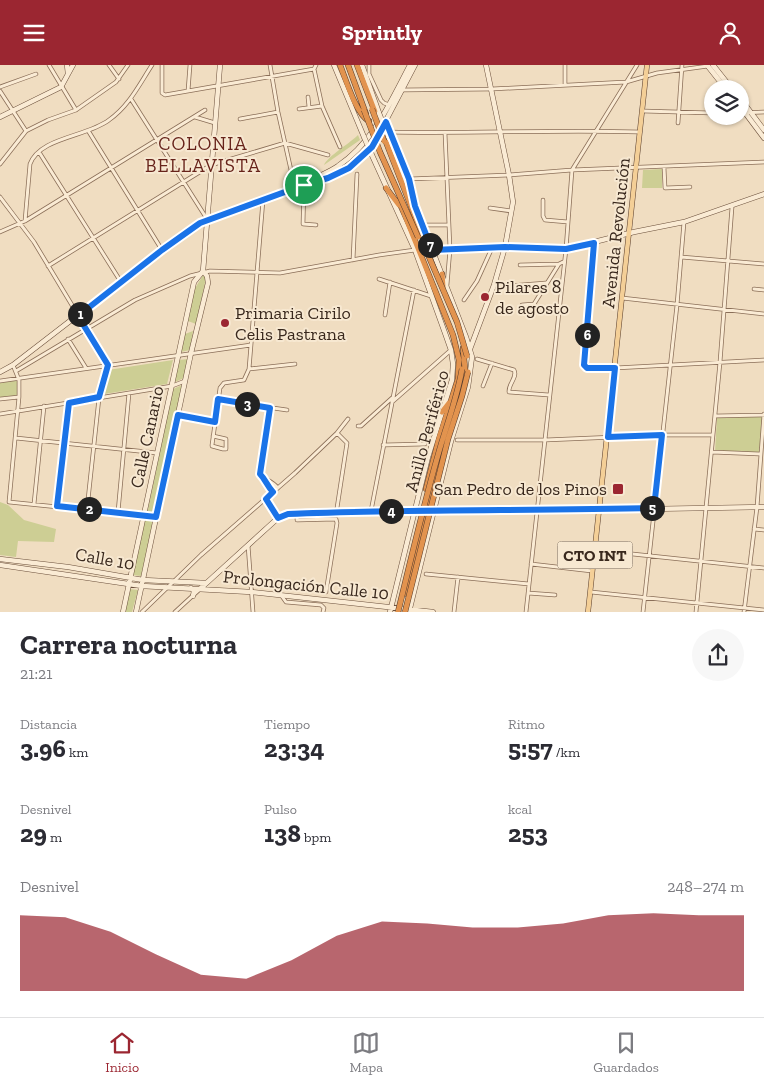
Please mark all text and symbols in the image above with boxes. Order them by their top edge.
icon: menu [20,19,48,47]
text: Sprintly [342,19,422,46]
icon: person [716,19,744,47]
map controls [704,80,749,125]
button: layers [704,80,749,125]
district label: COLONIA BELLAVISTA [145,132,261,177]
street label: Avenida Revolución [597,156,635,309]
pin [283,164,325,206]
icon: arrive [290,171,318,199]
pin: 7 [418,233,442,257]
text: 7 [427,237,434,254]
place label: Pilares 8 de agosto [495,276,569,319]
marker: Pilares 8 de agosto [479,291,491,303]
pin: 1 [68,301,92,327]
place label: Primaria Cirilo Celis Pastrana [235,302,351,345]
text: 1 [78,306,83,323]
marker: Primaria Cirilo Celis Pastrana [219,317,231,329]
pin: 6 [574,323,600,347]
text: 6 [584,327,591,344]
street label: Anillo Periférico [400,368,454,494]
street label: Calle Canario [125,384,169,490]
pin: 3 [234,391,260,417]
text: 3 [244,396,251,413]
place label: San Pedro de los Pinos [434,478,607,500]
marker: San Pedro de los Pinos [611,482,625,496]
pin: 5 [640,495,664,521]
pin: 2 [76,497,102,521]
pin: 4 [378,499,404,523]
text: 5 [649,500,656,517]
text: 2 [86,501,93,518]
text: 4 [388,503,395,520]
road number: CTO INT [558,541,632,569]
street label: Calle 10 [74,543,136,575]
street label: Prolongación Calle 10 [222,565,390,605]
text: Carrera nocturna [20,628,237,661]
button: share [692,629,744,681]
text: 21:21 [20,664,52,683]
text: Distancia [20,716,77,733]
text: Tiempo [264,716,310,733]
text: Ritmo [508,716,545,733]
text: 3.96 [20,733,66,763]
text: 23:34 [264,733,325,763]
text: 5:57 [508,733,553,763]
text: km [66,744,88,761]
text: /km [553,744,580,761]
text: Desnivel [20,801,72,818]
text: Pulso [264,801,297,818]
text: kcal [508,801,532,818]
text: 29 [20,818,47,848]
text: 138 [264,818,301,848]
text: 253 [508,818,548,848]
text: m [47,829,62,846]
text: bpm [301,829,331,846]
text: Desnivel [20,877,79,896]
text: 248–274 m [667,877,744,896]
tab: Inicio [105,1029,139,1076]
tab: Mapa [349,1029,383,1076]
tab: Guardados [593,1029,659,1076]

